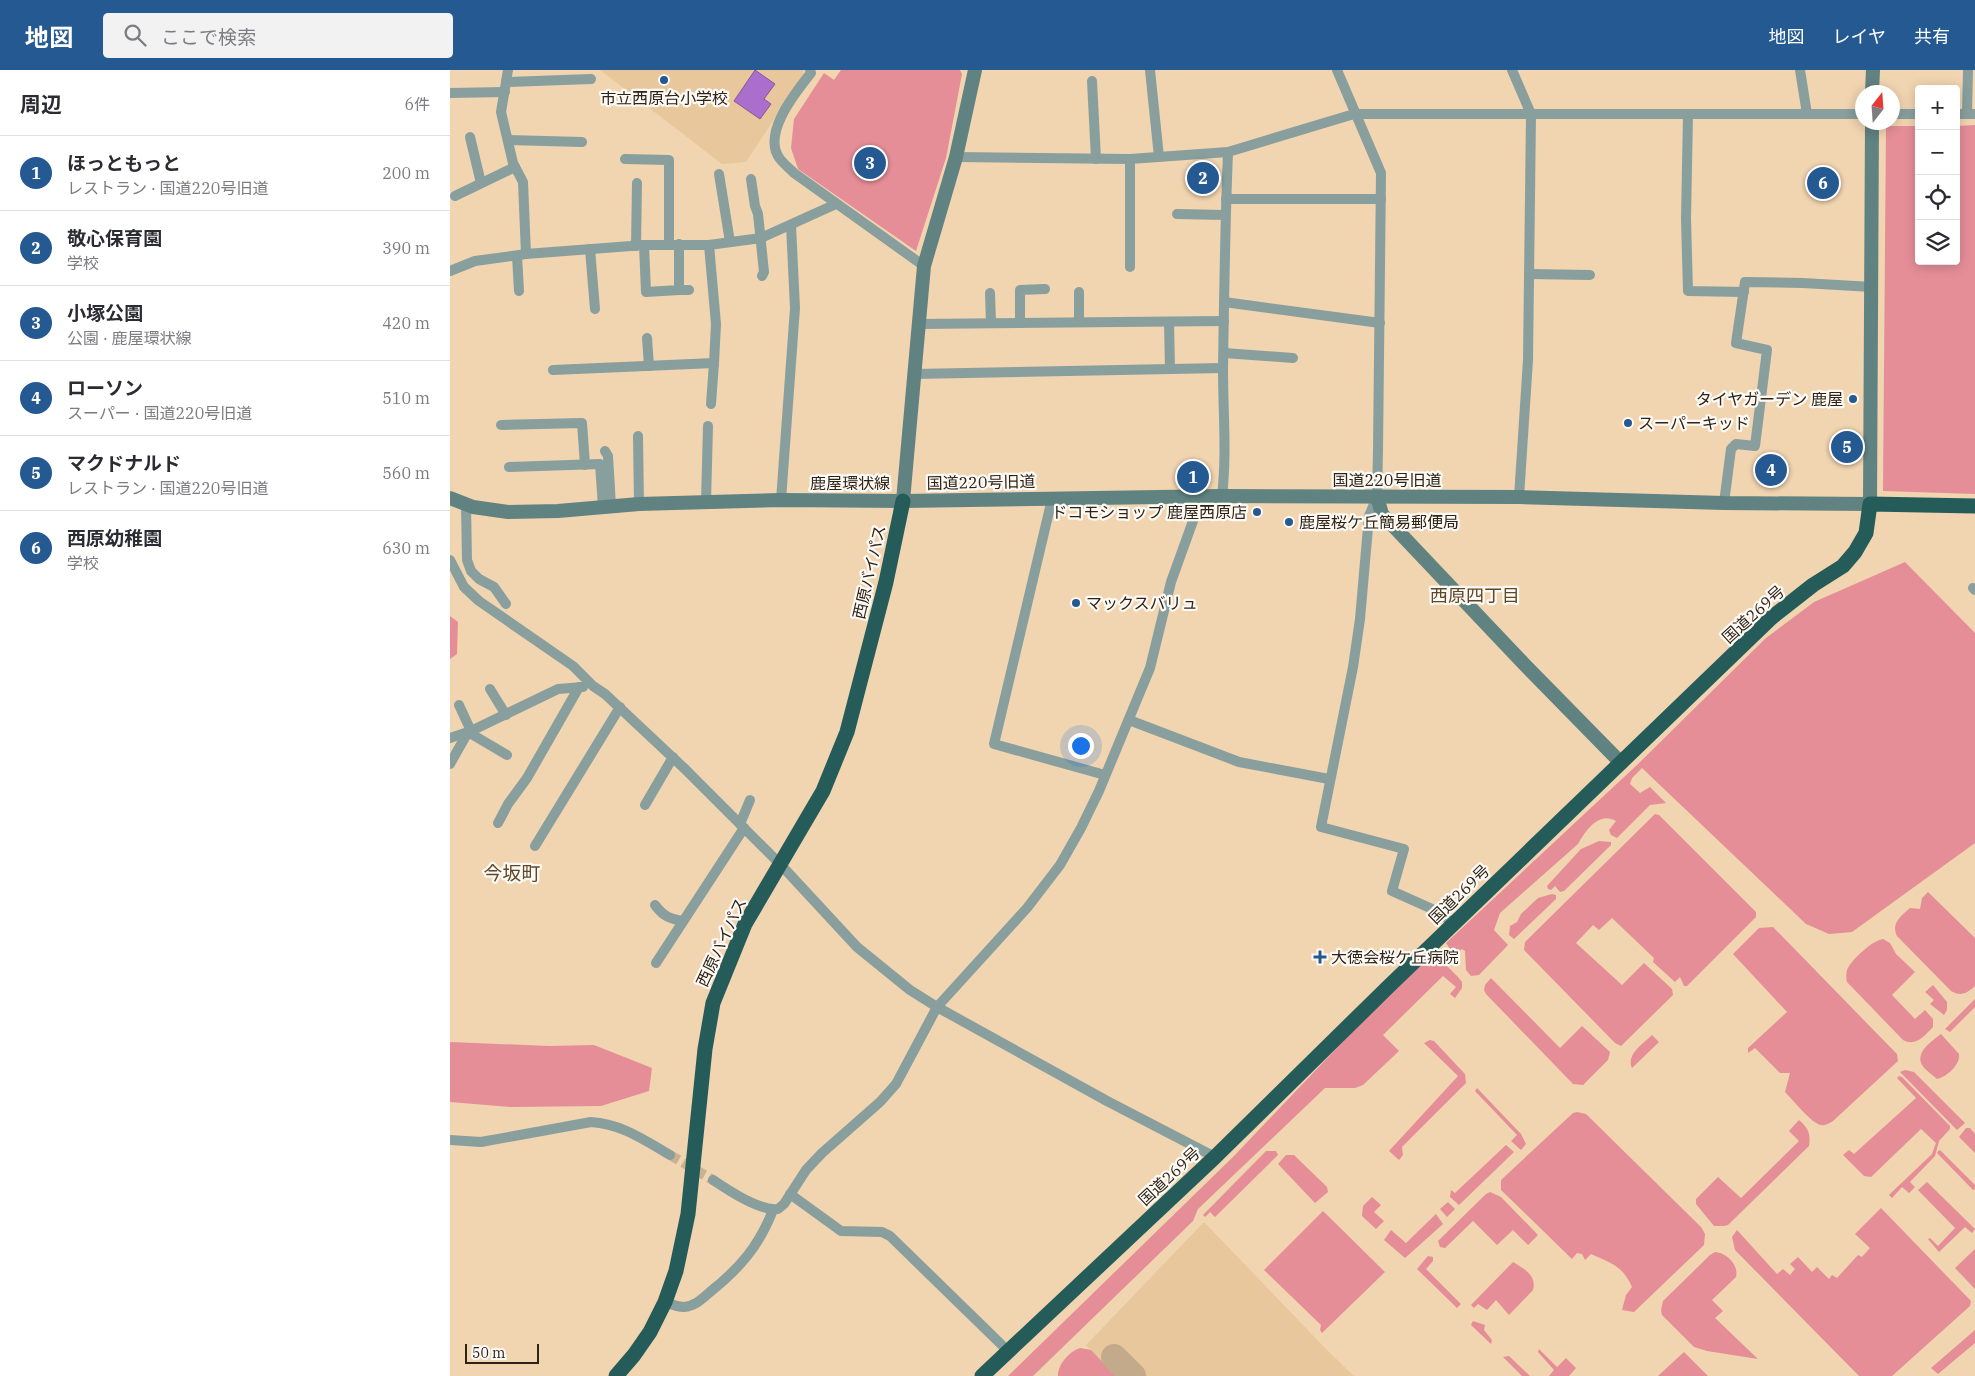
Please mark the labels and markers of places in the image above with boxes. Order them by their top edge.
marker: 市立西原台小学校 [658,74,670,86]
place label: 市立西原台小学校 [600,88,728,108]
pin: 3 [854,144,886,182]
pin: 2 [1187,159,1219,197]
pin: 6 [1807,164,1839,202]
place label: タイヤガーデン 鹿屋 [1696,389,1843,409]
marker: タイヤガーデン 鹿屋 [1847,393,1859,405]
place label: スーパーキッド [1638,413,1750,433]
marker: スーパーキッド [1622,417,1634,429]
pin: 5 [1831,428,1863,466]
pin: 4 [1755,451,1787,489]
pin: 1 [1177,458,1209,496]
place label: ドコモショップ 鹿屋西原店 [1051,502,1247,522]
marker: ドコモショップ 鹿屋西原店 [1251,506,1263,518]
place label: 鹿屋桜ケ丘簡易郵便局 [1299,512,1459,532]
marker: 鹿屋桜ケ丘簡易郵便局 [1283,516,1295,528]
place label: マックスバリュ [1086,593,1198,613]
marker: マックスバリュ [1070,597,1082,609]
place label: 大徳会桜ケ丘病院 [1331,947,1459,967]
marker: 大徳会桜ケ丘病院 [1313,950,1327,964]

